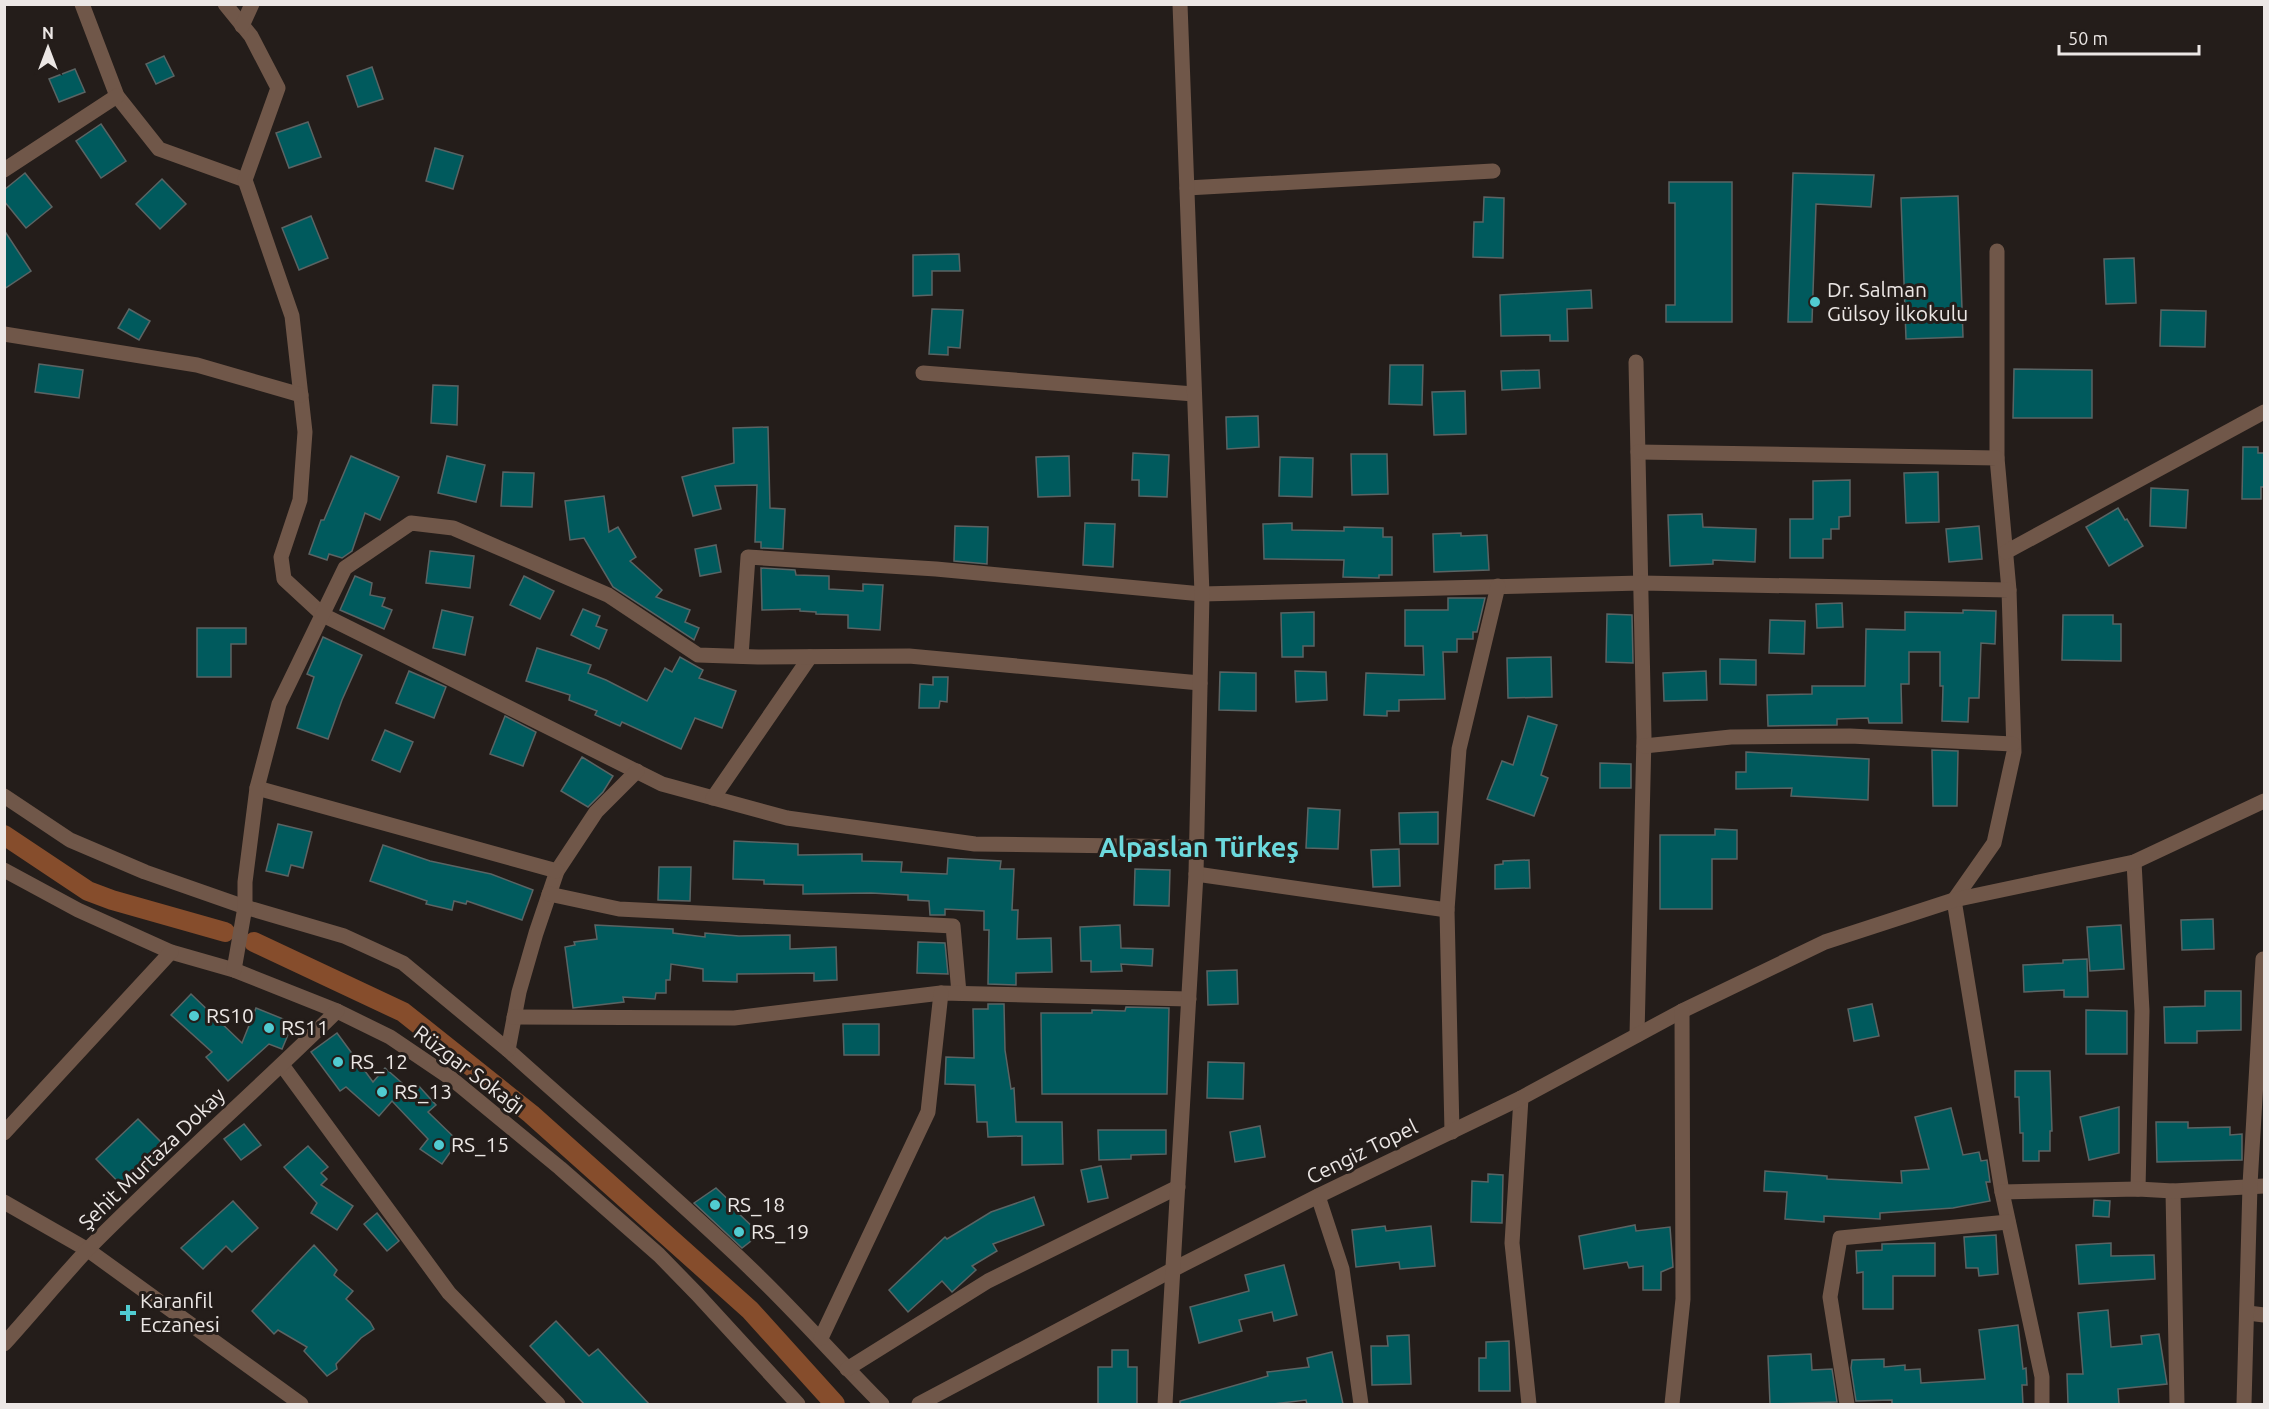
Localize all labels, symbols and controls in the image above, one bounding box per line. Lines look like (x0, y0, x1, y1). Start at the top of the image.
north arrow (18, 18, 78, 78)
scale bar (2059, 18, 2198, 56)
text: N (42, 24, 54, 42)
text: 50 m (2068, 28, 2108, 48)
place label: Dr. Salman Gülsoy İlkokulu (1827, 277, 1968, 325)
marker: Dr. Salman Gülsoy İlkokulu (1808, 295, 1822, 309)
district label: Alpaslan Türkeş (1099, 832, 1299, 863)
place label: RS10 (206, 1003, 254, 1027)
marker: RS10 (187, 1009, 201, 1023)
place label: RS11 (281, 1015, 329, 1039)
street label: Rüzgar Sokağı (410, 1020, 530, 1119)
marker: RS11 (262, 1021, 276, 1035)
place label: RS_12 (350, 1049, 408, 1074)
marker: RS_12 (331, 1055, 345, 1069)
place label: RS_13 (394, 1079, 452, 1104)
street label: Şehit Murtaza Dokay (73, 1082, 229, 1234)
marker: RS_13 (375, 1085, 389, 1099)
street label: Cengiz Topel (1302, 1114, 1421, 1188)
place label: RS_15 (451, 1132, 509, 1157)
marker: RS_15 (432, 1138, 446, 1152)
place label: RS_18 (727, 1192, 785, 1217)
marker: RS_18 (708, 1198, 722, 1212)
place label: RS_19 (751, 1219, 809, 1244)
marker: RS_19 (732, 1225, 746, 1239)
place label: Karanfil Eczanesi (140, 1288, 220, 1336)
marker: Karanfil Eczanesi (121, 1306, 135, 1320)

